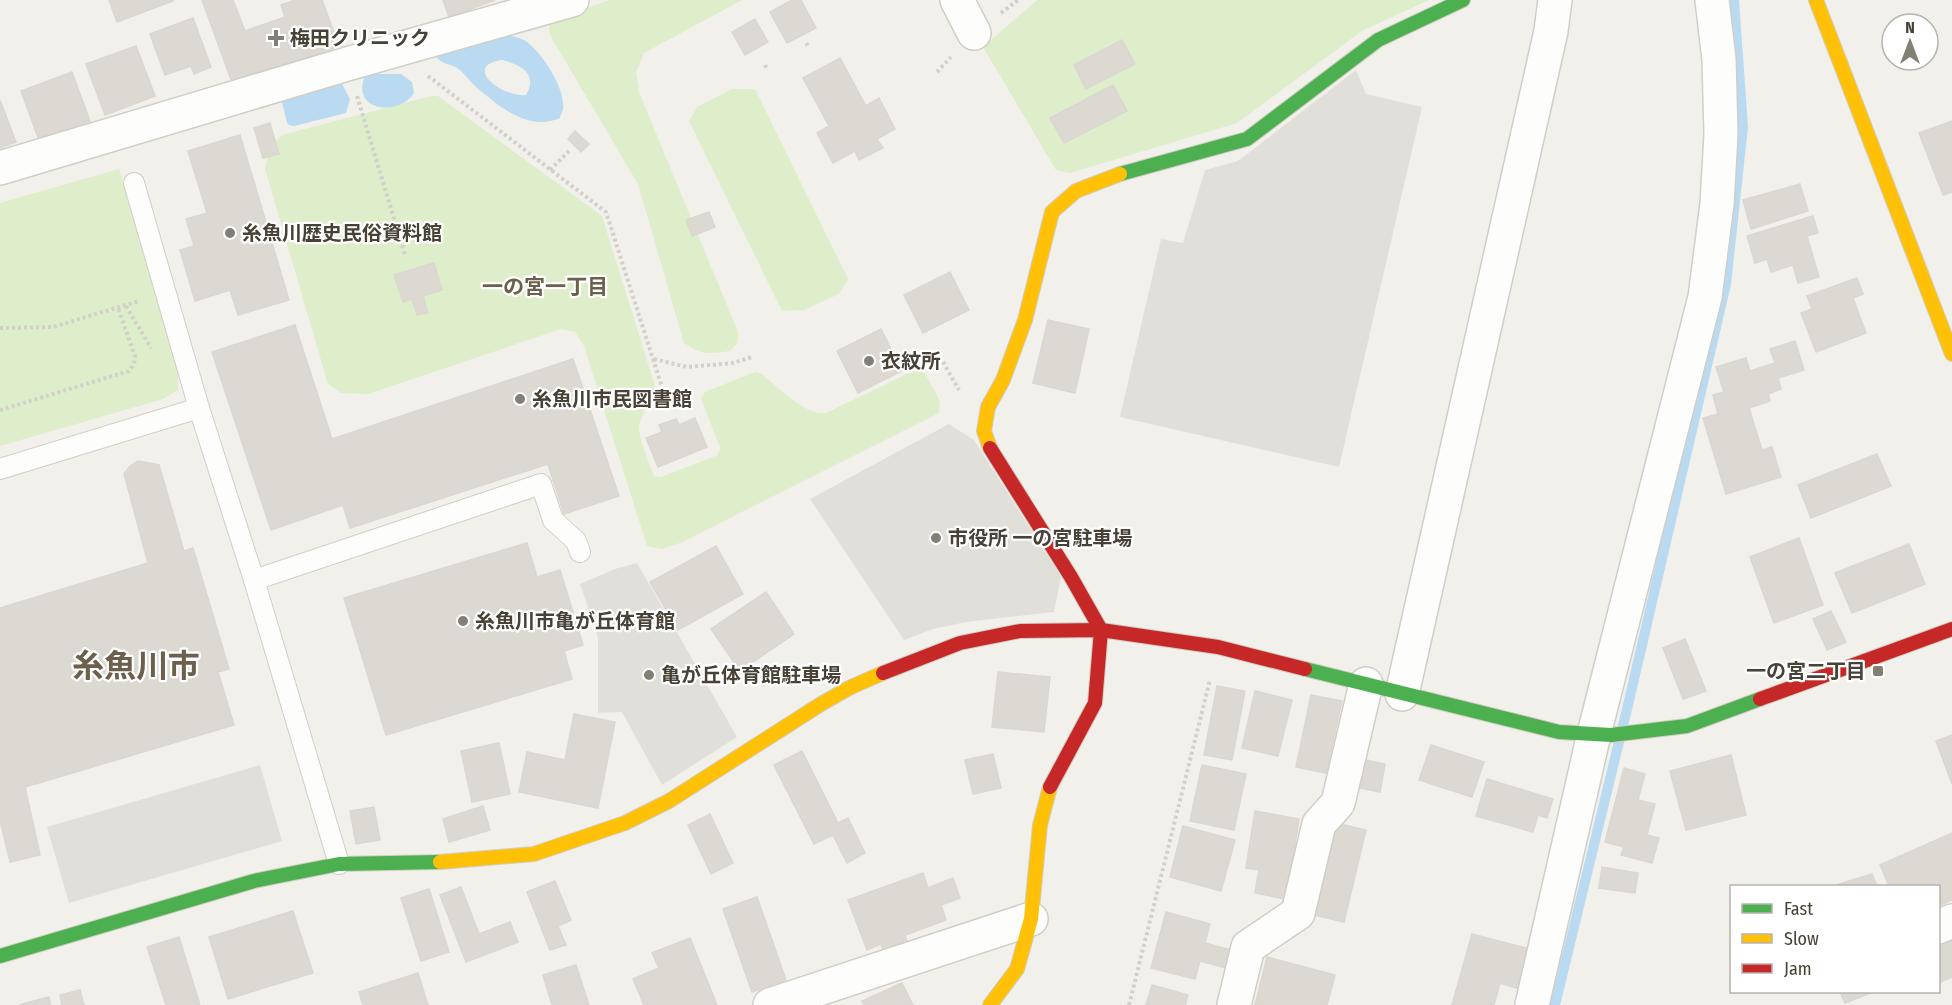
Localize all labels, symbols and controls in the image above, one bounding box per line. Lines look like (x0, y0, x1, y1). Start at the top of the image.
north arrow (1880, 12, 1940, 72)
text: N (1905, 18, 1915, 37)
place label: 梅田クリニック (290, 26, 430, 50)
marker: 梅田クリニック (267, 29, 285, 47)
place label: 糸魚川歴史民俗資料館 (242, 221, 442, 245)
marker: 糸魚川歴史民俗資料館 (223, 226, 237, 240)
district label: 一の宮一丁目 (482, 274, 608, 300)
place label: 衣紋所 (881, 349, 941, 373)
marker: 衣紋所 (862, 354, 876, 368)
place label: 糸魚川市民図書館 (532, 387, 692, 411)
marker: 糸魚川市民図書館 (513, 392, 527, 406)
place label: 市役所 一の宮駐車場 (948, 526, 1132, 550)
marker: 市役所 一の宮駐車場 (929, 531, 943, 545)
place label: 糸魚川市亀が丘体育館 (475, 609, 675, 633)
marker: 糸魚川市亀が丘体育館 (456, 614, 470, 628)
district label: 糸魚川市 (72, 647, 200, 685)
place label: 一の宮二丁目 (1746, 659, 1866, 683)
place label: 亀が丘体育館駐車場 (661, 663, 841, 687)
marker: 一の宮二丁目 (1871, 664, 1885, 678)
marker: 亀が丘体育館駐車場 (642, 668, 656, 682)
legend (1730, 885, 1940, 993)
text: Fast (1784, 898, 1813, 920)
text: Slow (1784, 928, 1819, 950)
text: Jam (1784, 958, 1812, 980)

